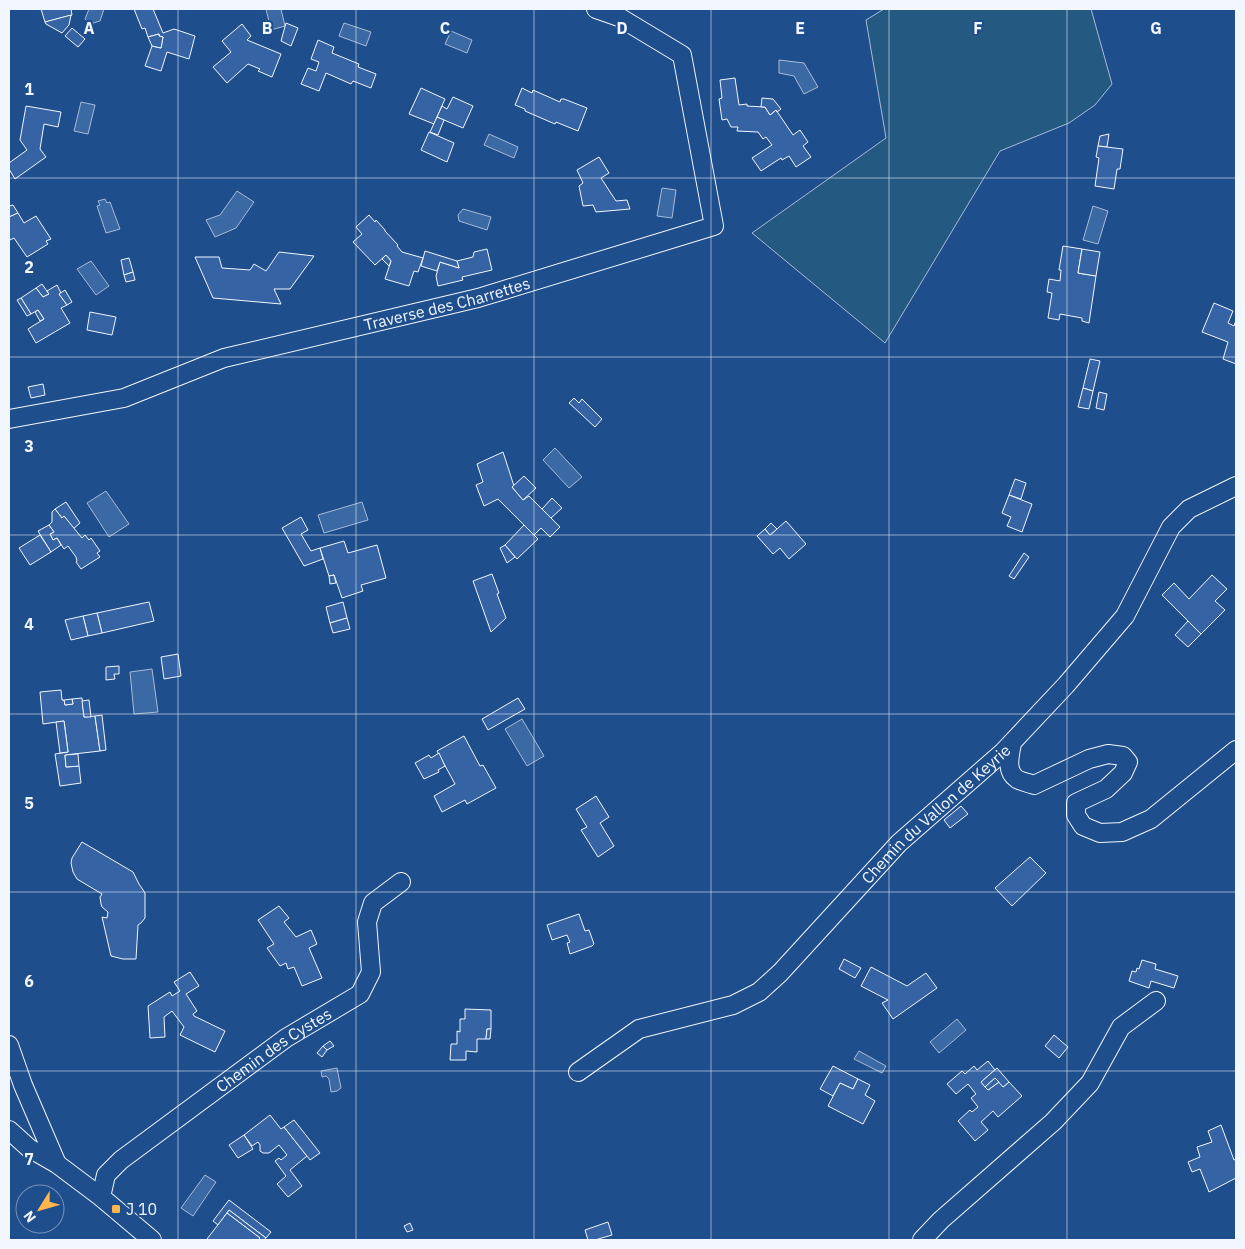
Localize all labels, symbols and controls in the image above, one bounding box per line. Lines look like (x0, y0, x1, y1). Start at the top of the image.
text: A (84, 18, 95, 38)
text: B (262, 18, 273, 38)
text: C (440, 18, 450, 38)
text: D (616, 18, 628, 38)
text: E (795, 18, 805, 38)
text: F (973, 18, 983, 38)
text: G (1150, 18, 1162, 38)
text: 1 (24, 79, 34, 99)
text: 2 (24, 257, 34, 277)
street label: Traverse des Charrettes (362, 273, 532, 335)
text: 3 (24, 436, 34, 456)
text: 4 (24, 614, 34, 634)
street label: Chemin du Vallon de Keyrie (857, 740, 1015, 888)
text: 5 (24, 793, 34, 813)
text: 6 (24, 971, 34, 991)
street label: Chemin des Cystes (212, 1003, 335, 1097)
text: 7 (24, 1149, 34, 1169)
north arrow (15, 1184, 65, 1234)
place label: J 10 (126, 1199, 157, 1219)
marker: J 10 (110, 1203, 122, 1215)
text: N (19, 1207, 40, 1226)

